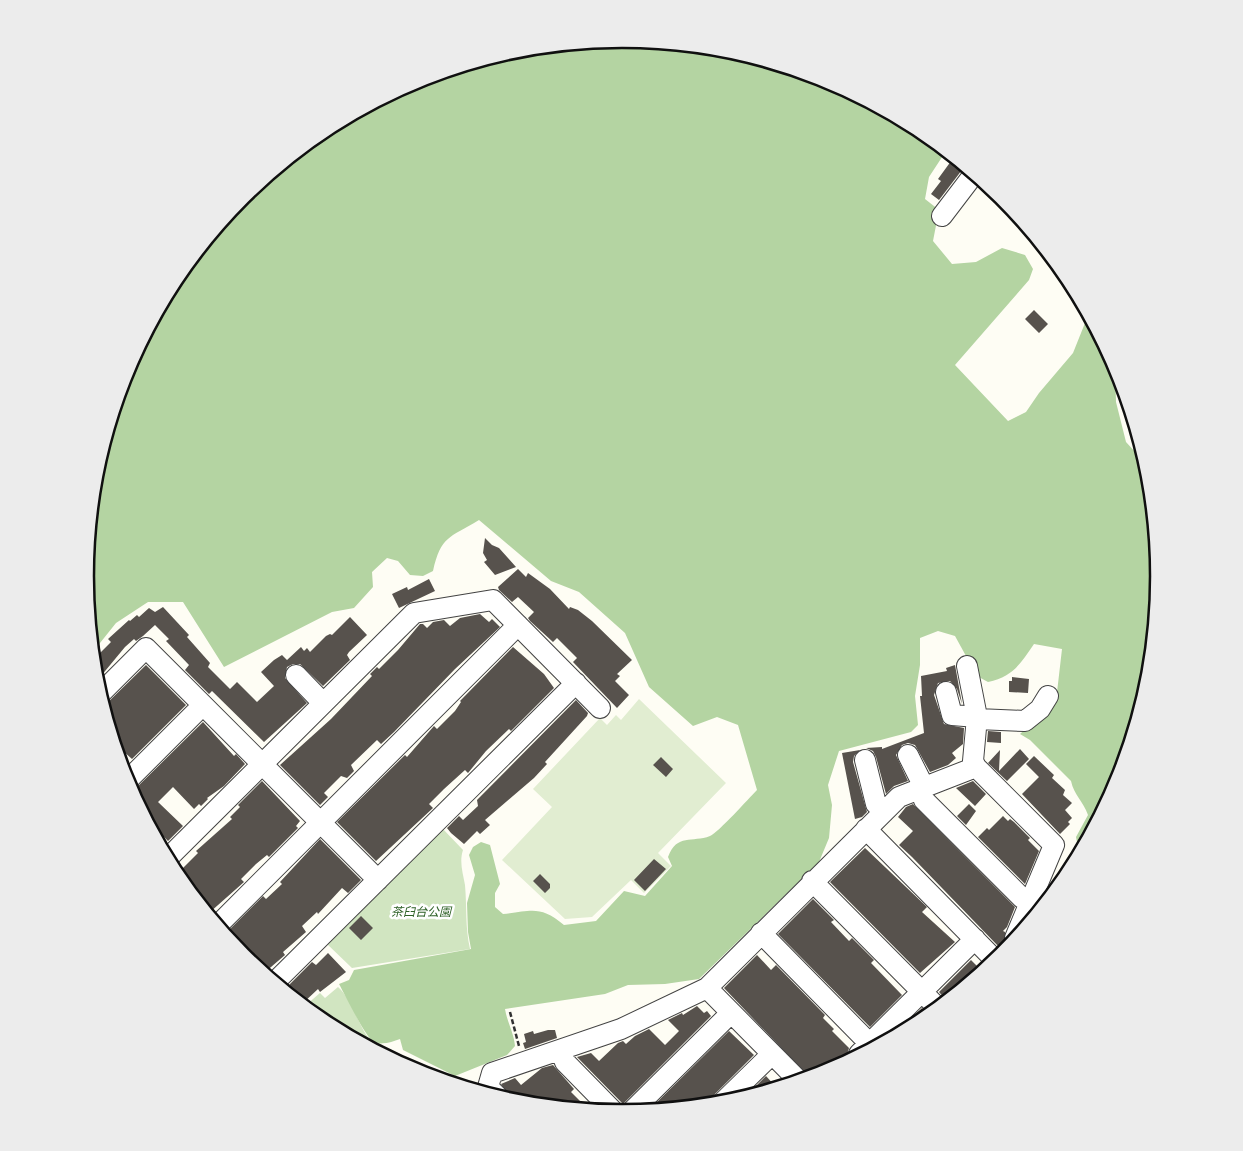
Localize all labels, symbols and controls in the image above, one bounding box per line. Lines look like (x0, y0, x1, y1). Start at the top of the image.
park label: 茶臼台公園 (391, 905, 453, 919)

